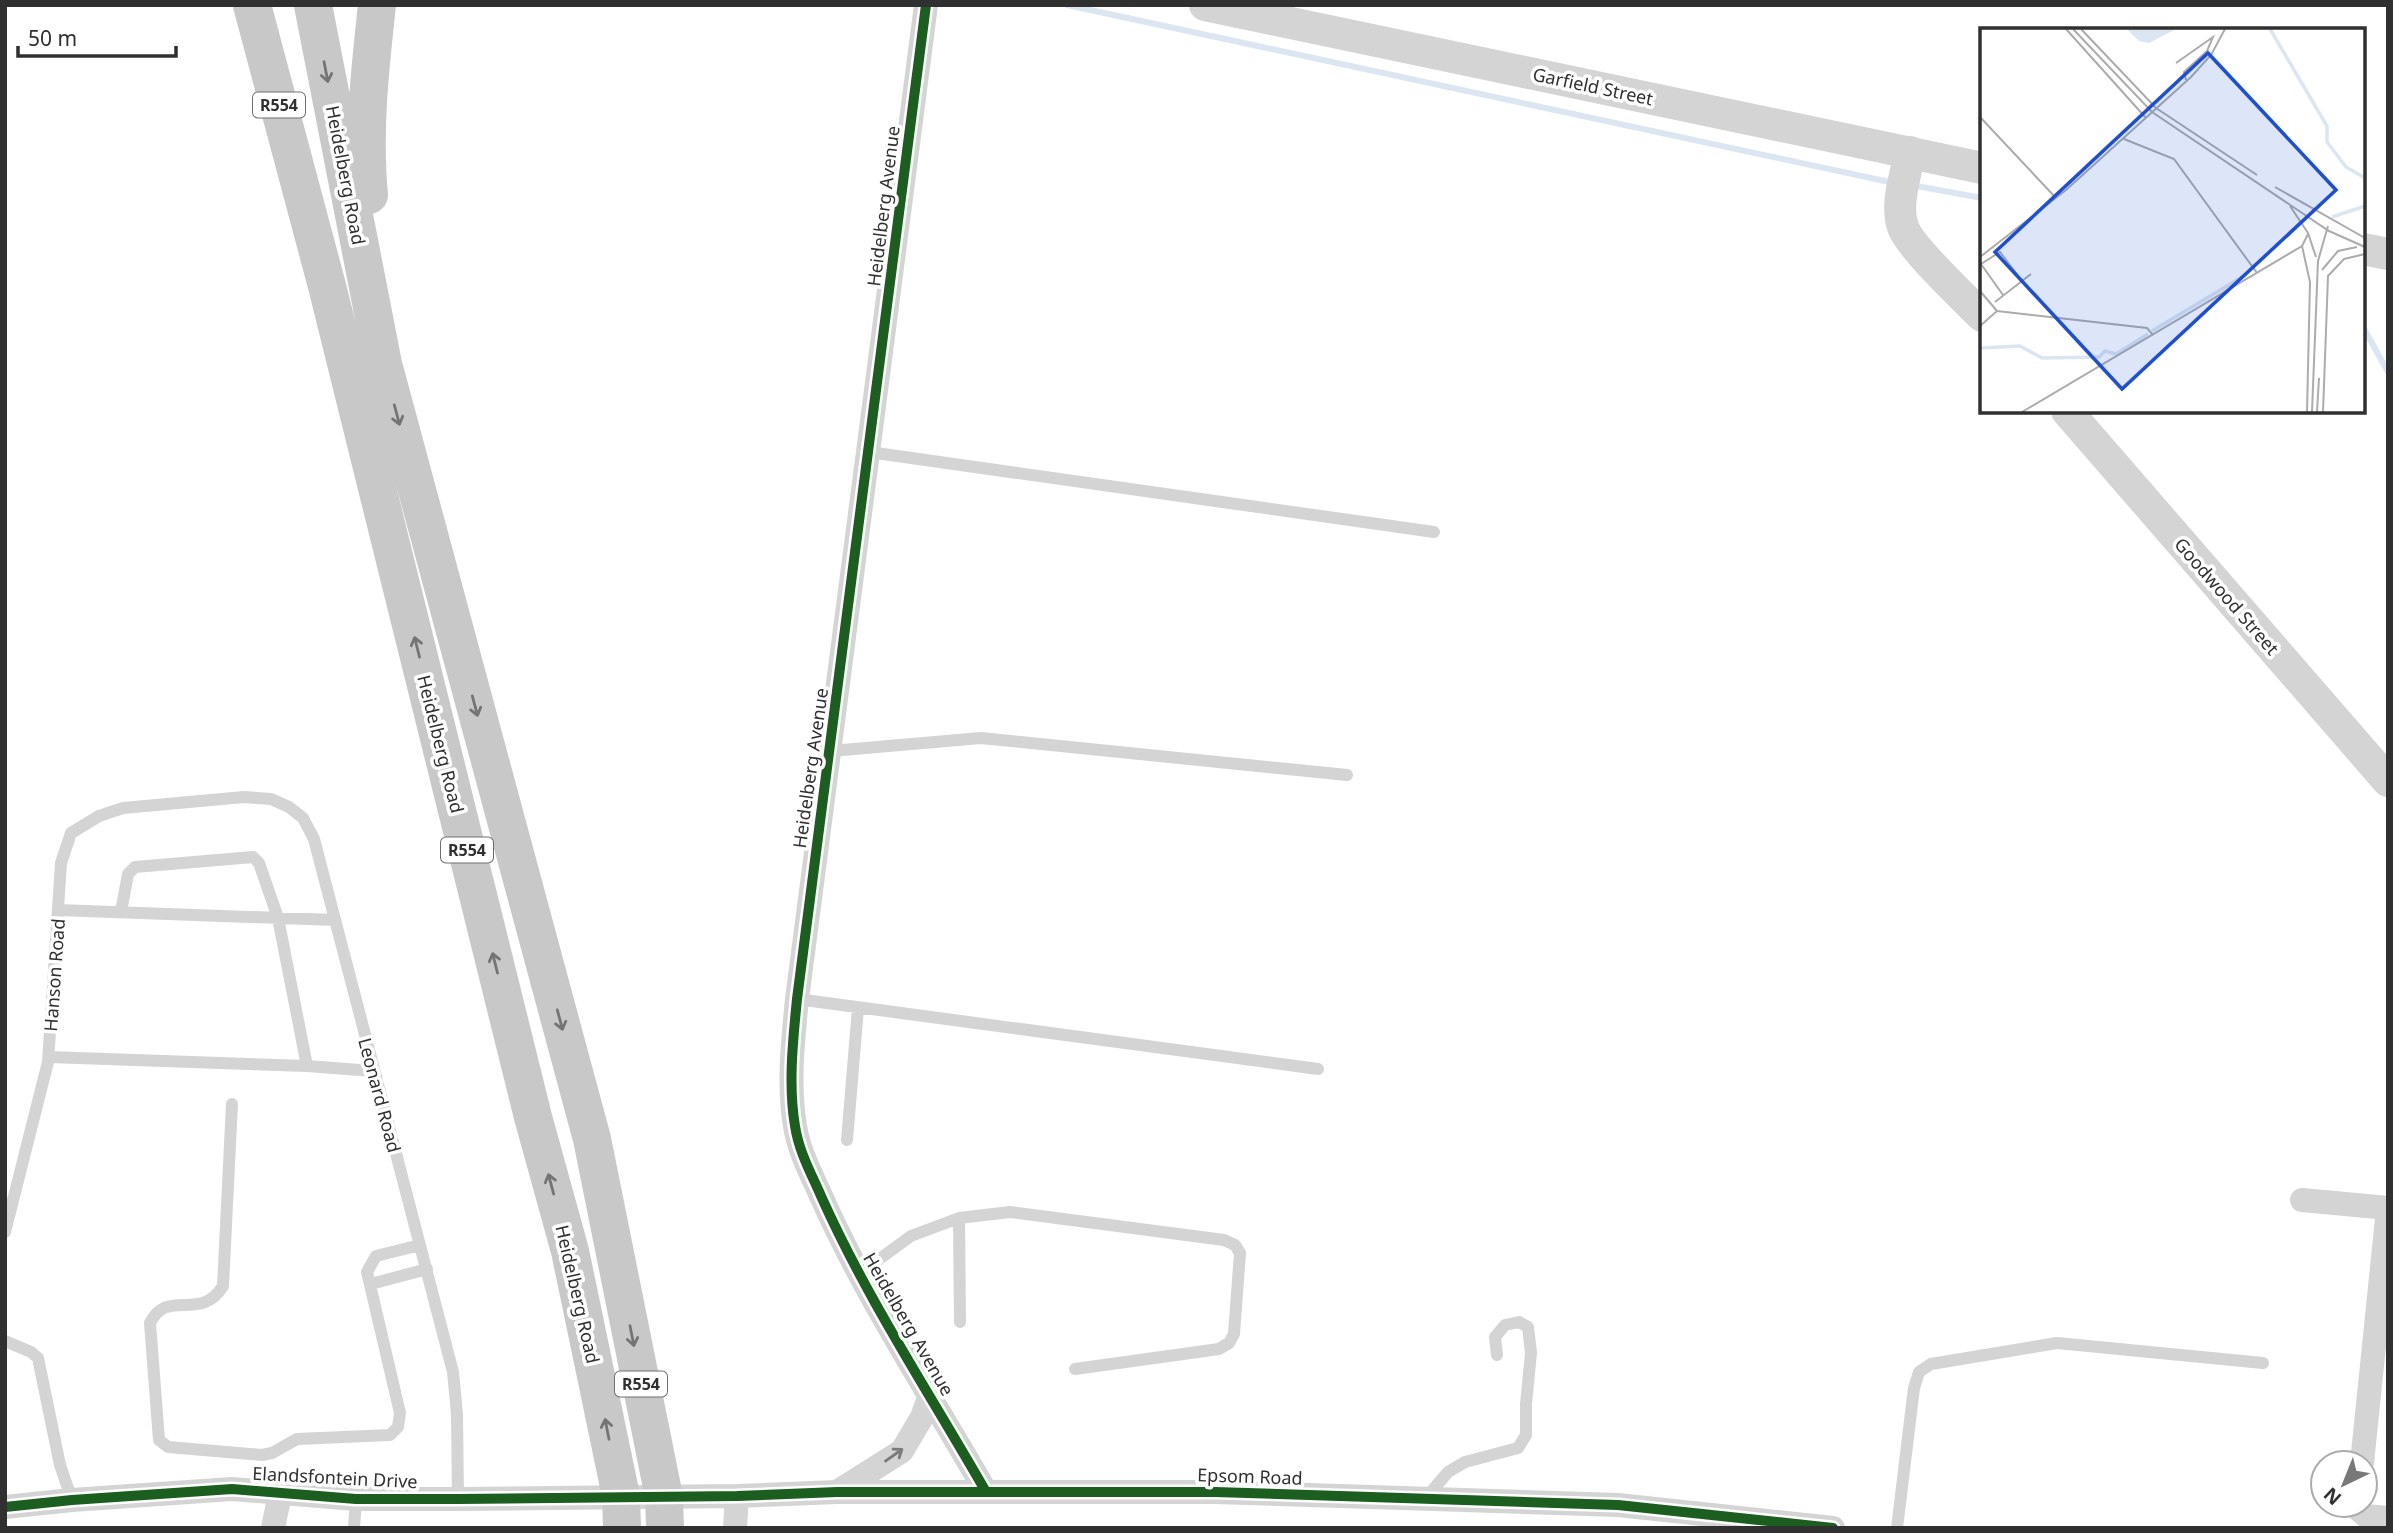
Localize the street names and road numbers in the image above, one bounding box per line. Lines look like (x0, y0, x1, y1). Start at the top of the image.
street label: Garfield Street (1531, 62, 1656, 111)
road number: R554 (253, 92, 305, 118)
street label: Heidelberg Road (321, 103, 371, 247)
street label: Heidelberg Avenue (861, 124, 905, 288)
street label: Goodwood Street (2169, 532, 2285, 660)
street label: Heidelberg Road (412, 672, 470, 816)
street label: Heidelberg Avenue (787, 686, 833, 850)
road number: R554 (441, 838, 493, 862)
street label: Hanson Road (38, 918, 70, 1032)
street label: Leonard Road (353, 1035, 407, 1155)
street label: Heidelberg Road (550, 1222, 606, 1366)
street label: Heidelberg Avenue (858, 1248, 960, 1400)
road number: R554 (615, 1372, 667, 1396)
street label: Elandsfontein Drive (252, 1461, 418, 1493)
street label: Epsom Road (1197, 1462, 1303, 1490)

